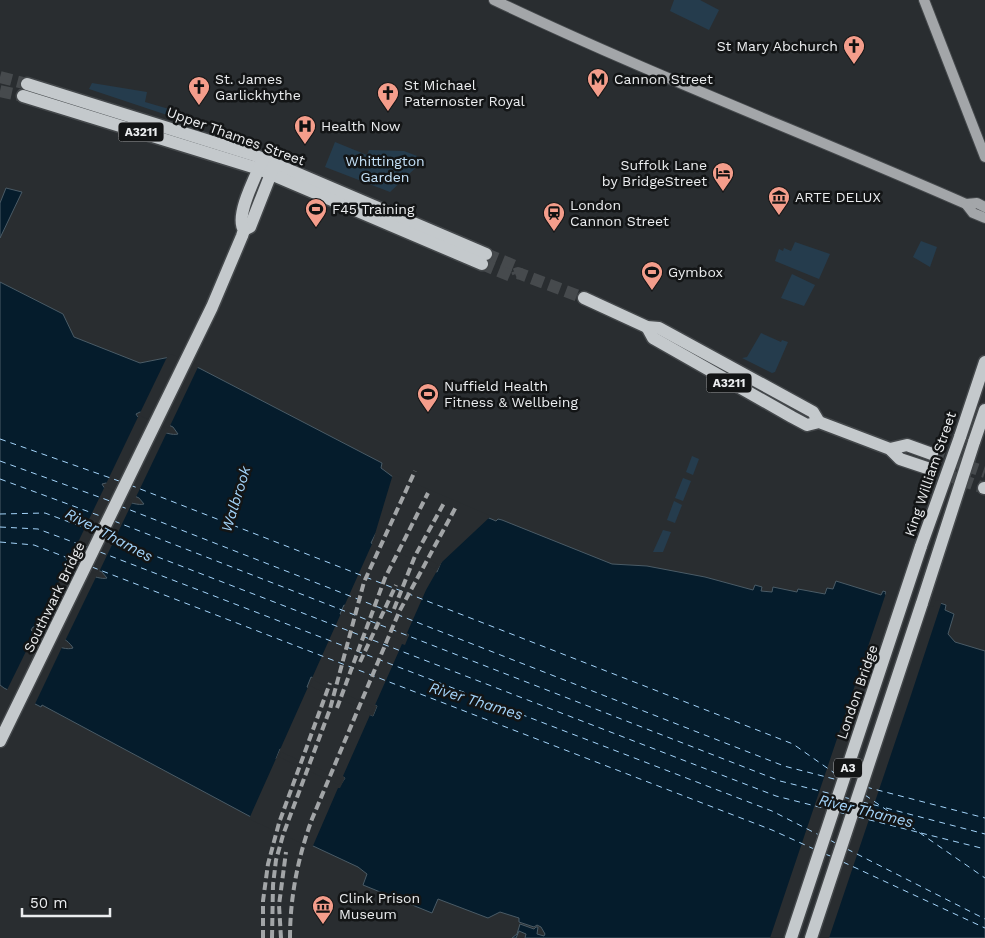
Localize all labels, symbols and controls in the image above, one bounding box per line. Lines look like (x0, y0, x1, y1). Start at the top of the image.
church icon: St Mary Abchurch (842, 34, 866, 65)
place label: St Mary Abchurch (717, 38, 838, 54)
metro station icon: Cannon Street (586, 67, 610, 98)
place label: St. James Garlickhythe (215, 71, 301, 103)
place label: Cannon Street (614, 71, 713, 87)
church icon: St. James Garlickhythe (187, 75, 211, 106)
place label: St Michael Paternoster Royal (404, 77, 526, 109)
church icon: St Michael Paternoster Royal (376, 81, 400, 112)
street label: Upper Thames Street (165, 104, 307, 168)
hospital icon: Health Now (293, 114, 317, 145)
place label: Health Now (321, 118, 401, 134)
road number: A3211 (118, 122, 164, 142)
park label: Whittington Garden (345, 153, 425, 185)
place label: Suffolk Lane by BridgeStreet (602, 157, 707, 189)
hotel icon: Suffolk Lane by BridgeStreet (711, 161, 735, 192)
museum icon: ARTE DELUX (767, 185, 791, 216)
place label: ARTE DELUX (795, 189, 881, 205)
sports icon: F45 Training (304, 197, 328, 228)
place label: London Cannon Street (570, 197, 669, 229)
place label: F45 Training (332, 201, 415, 217)
station icon: London Cannon Street (542, 201, 566, 232)
sports icon: Gymbox (640, 260, 664, 291)
place label: Gymbox (668, 264, 723, 280)
road number: A3211 (706, 373, 752, 392)
place label: Nuffield Health Fitness & Wellbeing (444, 378, 578, 410)
sports icon: Nuffield Health Fitness & Wellbeing (416, 382, 440, 413)
street label: King William Street (901, 409, 959, 539)
water label: Walbrook (217, 463, 255, 534)
water label: River Thames (62, 504, 156, 566)
street label: Southwark Bridge (20, 539, 88, 655)
street label: London Bridge (833, 643, 881, 741)
water label: River Thames (427, 678, 525, 724)
road number: A3 (834, 758, 862, 778)
water label: River Thames (817, 791, 915, 832)
scale bar (22, 886, 110, 918)
place label: Clink Prison Museum (339, 890, 420, 922)
text: 50 m (30, 894, 67, 912)
museum icon: Clink Prison Museum (311, 894, 335, 925)

